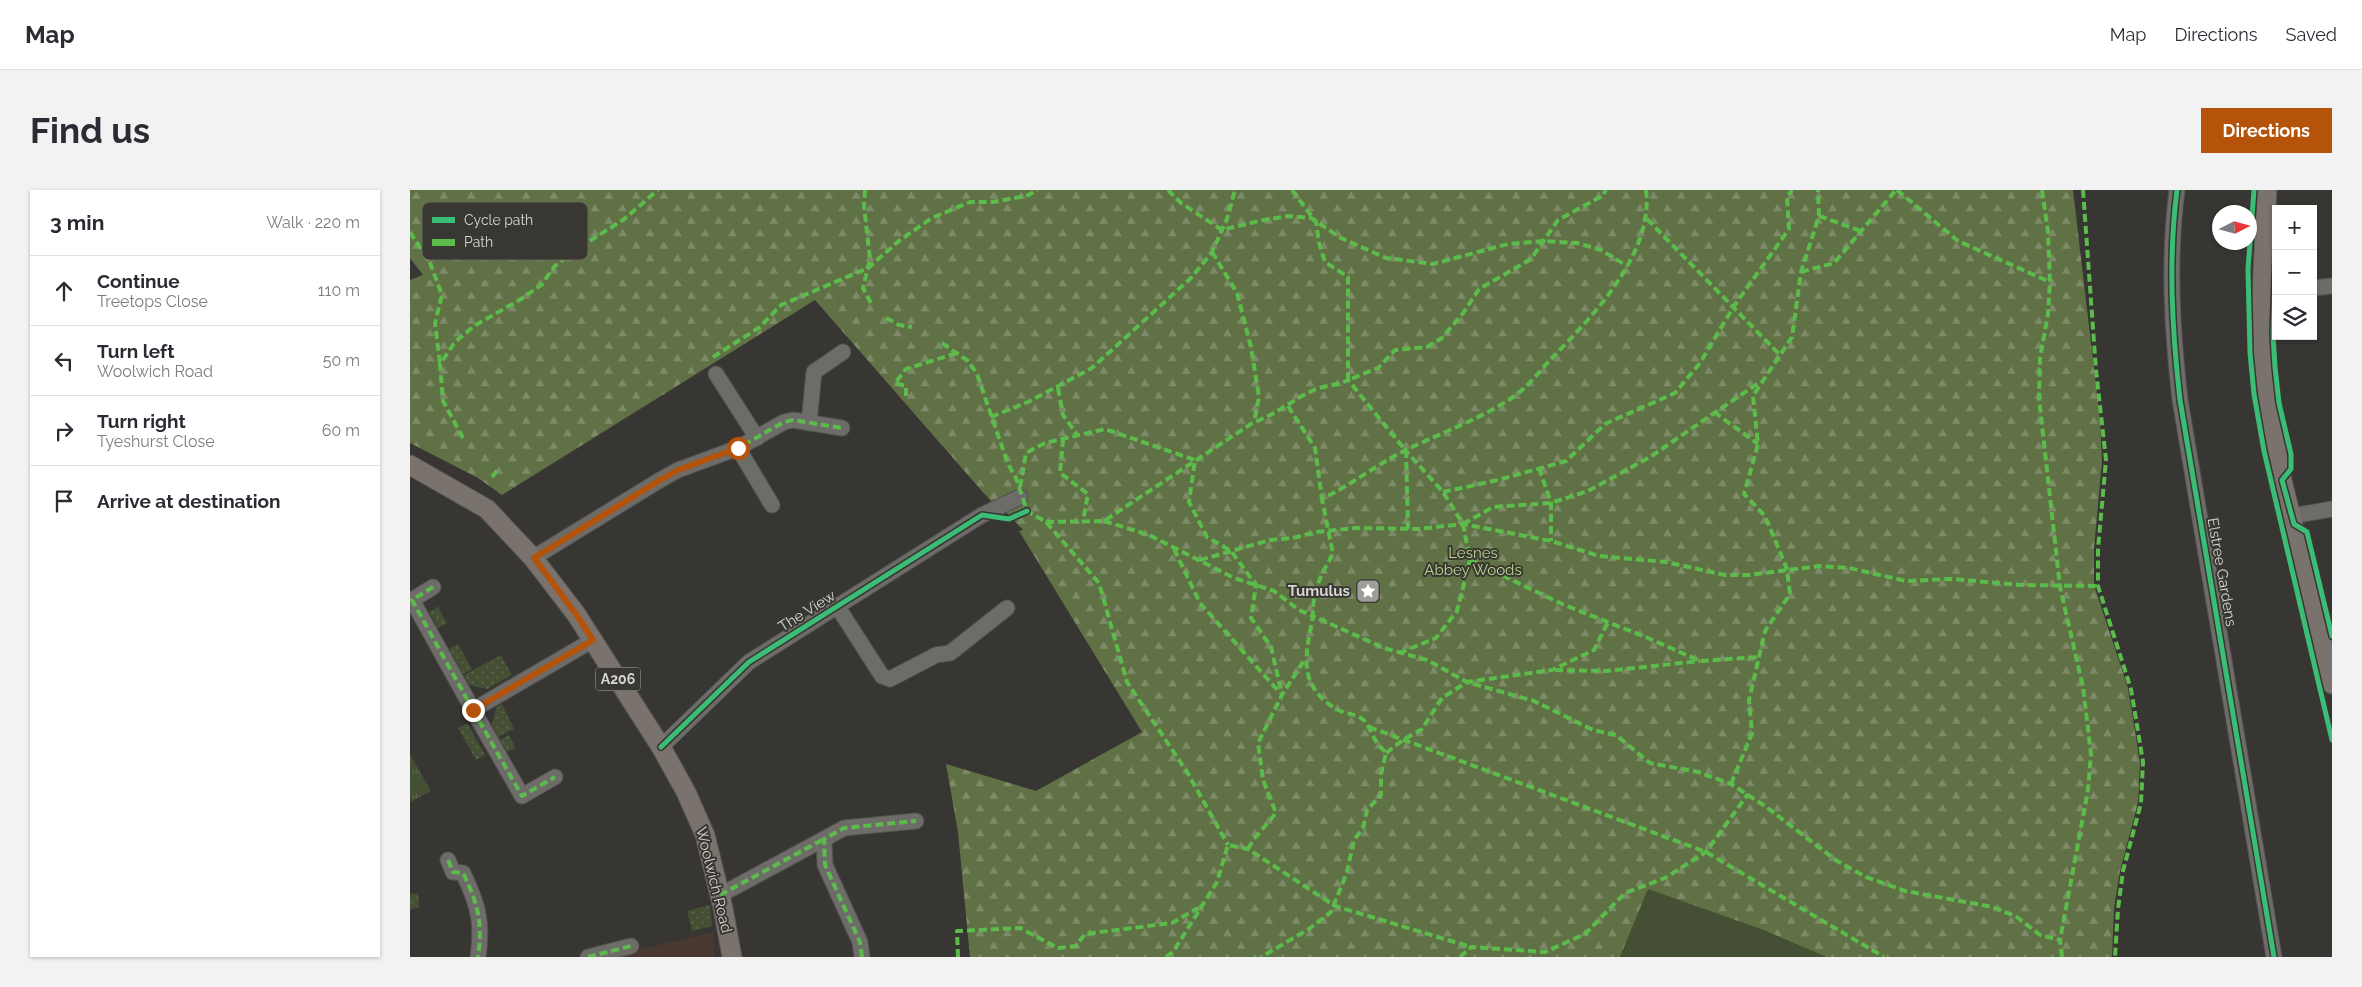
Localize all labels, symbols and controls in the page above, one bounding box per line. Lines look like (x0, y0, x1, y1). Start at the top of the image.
text: Map (25, 20, 75, 49)
text: Map (2110, 24, 2146, 45)
text: Directions (2174, 24, 2258, 45)
text: Saved (2286, 24, 2337, 45)
button: Directions (2201, 108, 2332, 153)
text: Find us (30, 110, 150, 151)
legend (422, 202, 588, 260)
north arrow (2212, 205, 2257, 250)
map controls (2272, 205, 2317, 340)
button: + (2272, 205, 2317, 250)
text: 3 min (50, 210, 104, 235)
text: Cycle path (464, 212, 533, 228)
text: Walk · 220 m (266, 213, 360, 232)
text: Path (464, 234, 493, 250)
button: − (2272, 250, 2317, 295)
text: Continue (97, 270, 180, 292)
icon: ahead (50, 277, 78, 305)
text: 110 m (318, 281, 360, 300)
text: Treetops Close (97, 292, 208, 311)
button: layers (2272, 295, 2317, 340)
text: Turn left (97, 340, 174, 362)
icon: left (50, 347, 78, 375)
text: 50 m (323, 351, 360, 370)
text: Woolwich Road (97, 362, 213, 381)
text: Turn right (97, 410, 186, 432)
icon: right (50, 417, 78, 445)
text: 60 m (322, 421, 360, 440)
text: Tyeshurst Close (97, 432, 215, 451)
route start (727, 437, 750, 460)
icon: arrive (50, 487, 78, 515)
text: Arrive at destination (97, 490, 281, 512)
street label: Elstree Gardens (2204, 516, 2240, 628)
park label: Lesnes Abbey Woods (1424, 544, 1522, 579)
place icon: Tumulus (1355, 578, 1381, 604)
place label: Tumulus (1288, 582, 1350, 600)
street label: The View (775, 586, 839, 636)
road number: A206 (596, 668, 640, 690)
route end (462, 699, 485, 722)
street label: Woolwich Road (692, 825, 736, 935)

